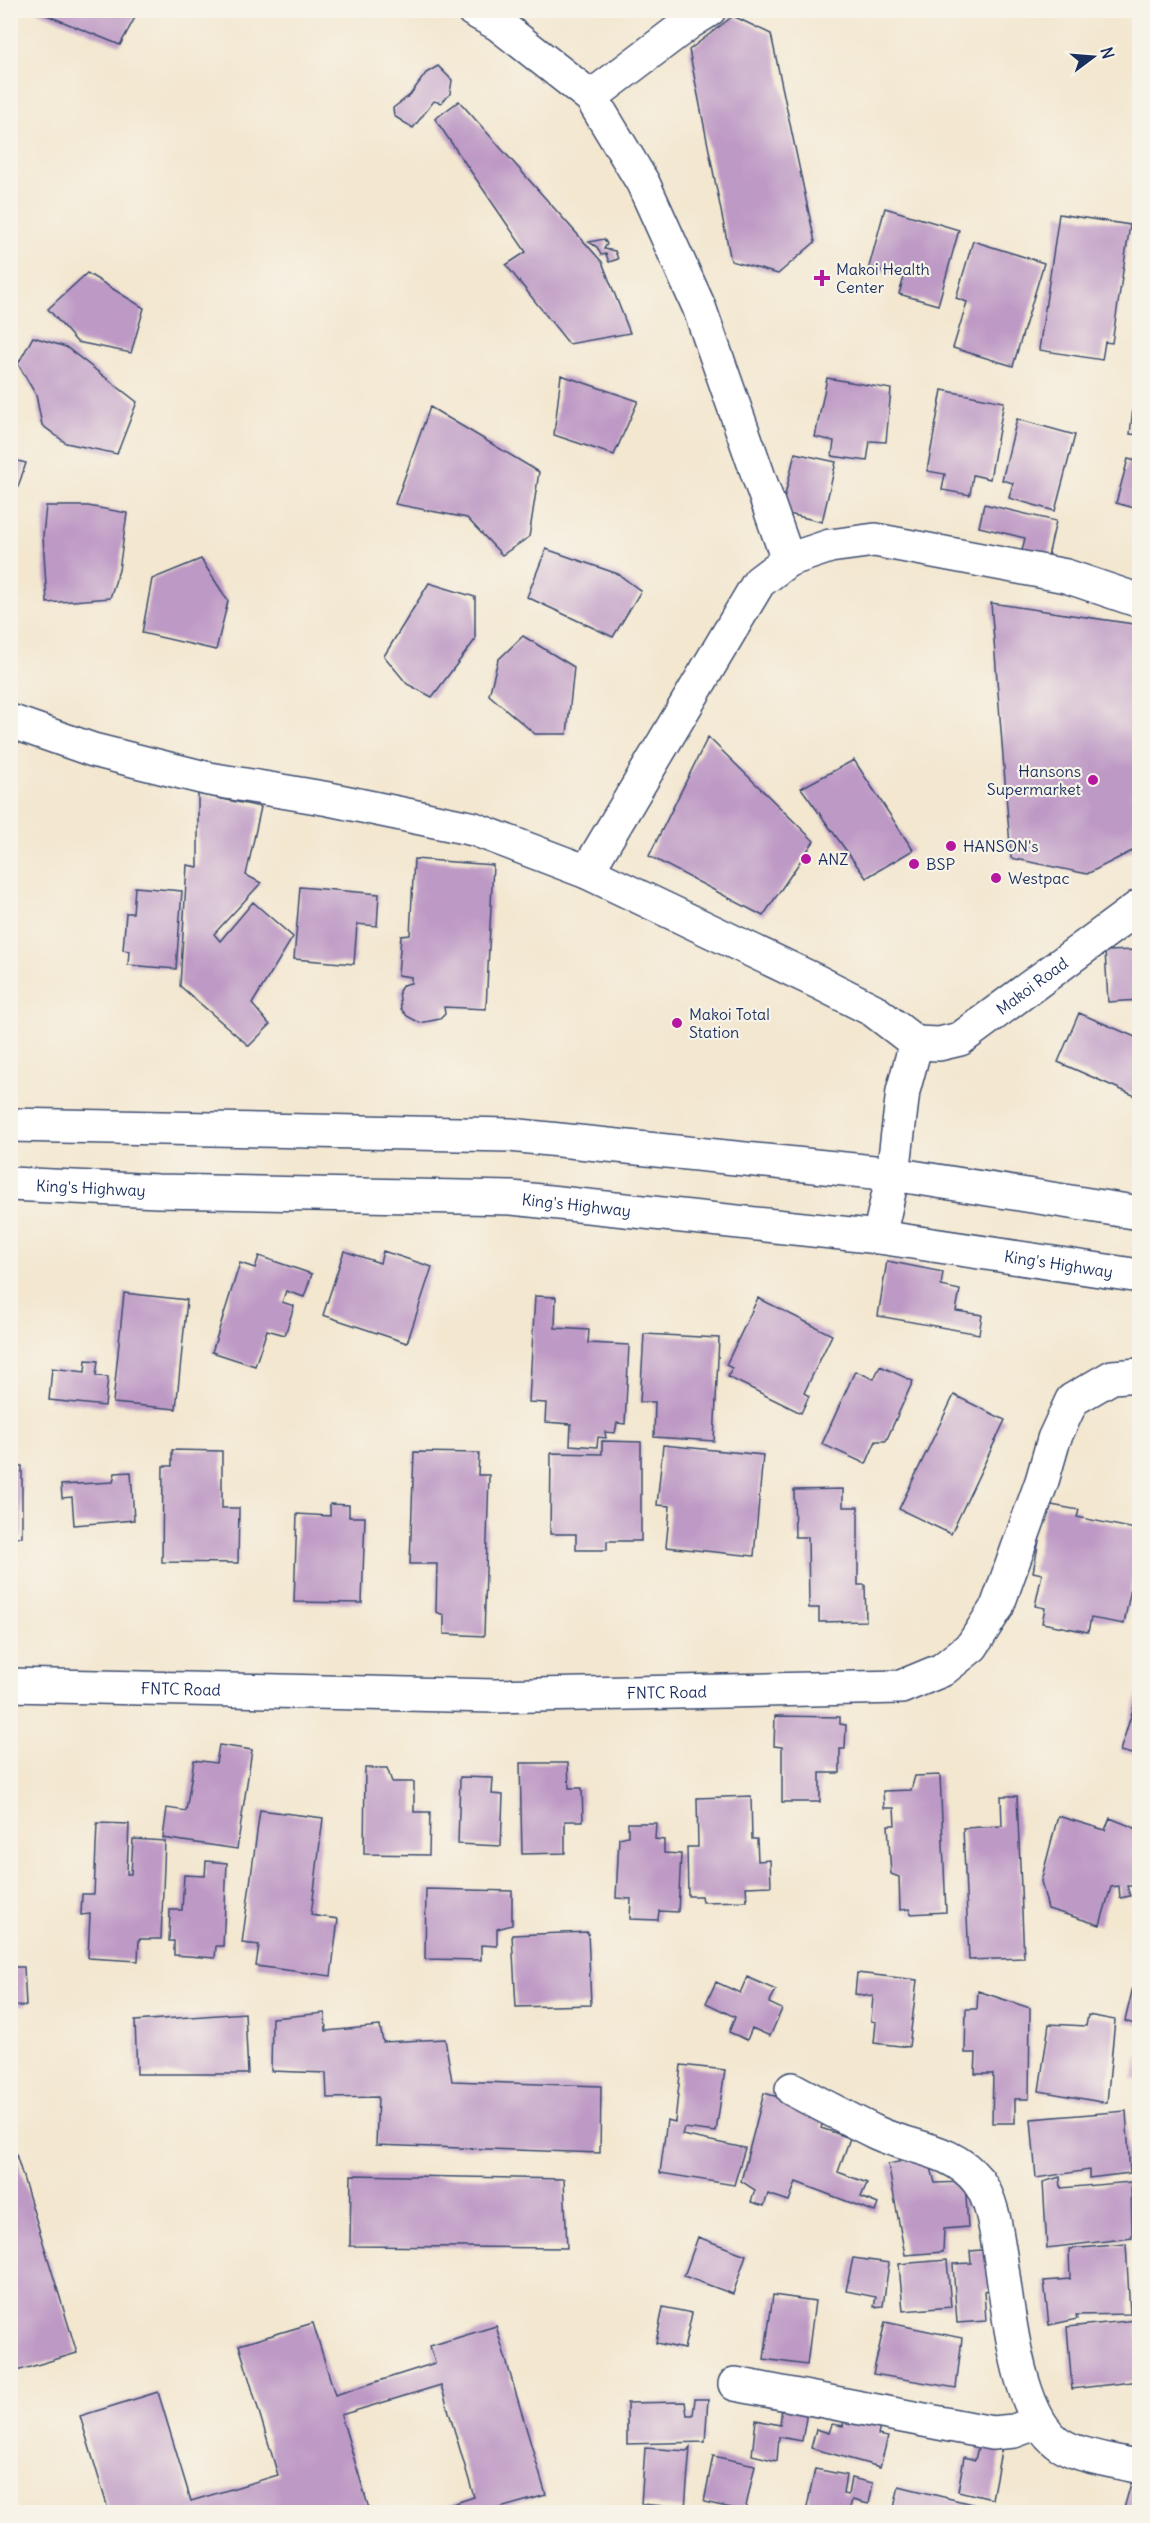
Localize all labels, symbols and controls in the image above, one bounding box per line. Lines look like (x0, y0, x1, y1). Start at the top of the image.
north arrow (1063, 27, 1123, 87)
text: N (1096, 45, 1119, 61)
place label: Makoi Health Center (836, 259, 930, 297)
marker: Makoi Health Center (813, 269, 831, 287)
place label: Hansons Supermarket (987, 761, 1082, 799)
marker: Hansons Supermarket (1086, 773, 1100, 787)
place label: HANSON's (963, 836, 1038, 856)
marker: HANSON's (944, 839, 958, 853)
place label: ANZ (818, 849, 848, 869)
marker: ANZ (799, 852, 813, 866)
place label: BSP (926, 854, 955, 874)
marker: BSP (907, 857, 921, 871)
place label: Westpac (1008, 868, 1070, 888)
marker: Westpac (989, 871, 1003, 885)
street label: Makoi Road (992, 953, 1072, 1019)
place label: Makoi Total Station (689, 1004, 770, 1042)
marker: Makoi Total Station (670, 1016, 684, 1030)
street label: King's Highway (36, 1175, 146, 1200)
street label: King's Highway (521, 1189, 632, 1221)
street label: King's Highway (1003, 1246, 1114, 1282)
street label: FNTC Road (141, 1678, 221, 1700)
street label: FNTC Road (627, 1681, 707, 1703)

